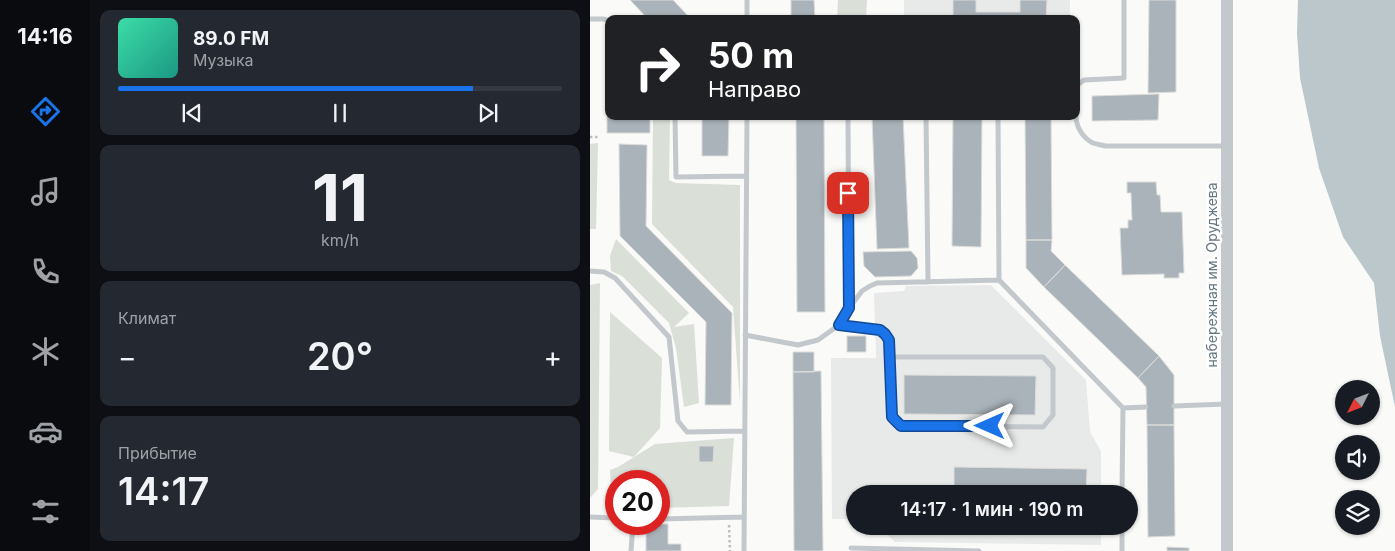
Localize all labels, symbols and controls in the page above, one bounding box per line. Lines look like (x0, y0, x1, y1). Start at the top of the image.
text: 14:16 (17, 23, 73, 49)
text: 89.0 FM (193, 27, 269, 50)
text: 50 m (708, 34, 794, 76)
icon: right (625, 35, 690, 100)
text: Музыка (193, 50, 254, 70)
text: Направо (708, 76, 801, 102)
icon: directions (28, 94, 63, 129)
icon: previous (178, 99, 206, 127)
icon: pause (326, 99, 354, 127)
icon: next (474, 99, 502, 127)
text: 11 (312, 158, 368, 237)
pin (827, 172, 869, 214)
icon: music (28, 174, 63, 209)
icon: arrive (834, 179, 862, 207)
street label: набережная им. Оруджева (1203, 182, 1220, 368)
text: km/h (321, 230, 359, 250)
icon: phone (28, 254, 63, 289)
text: Климат (118, 308, 176, 328)
text: 20° (307, 333, 373, 379)
icon: climate (28, 334, 63, 369)
text: − (118, 340, 137, 374)
text: + (543, 340, 562, 374)
north arrow (1335, 380, 1380, 425)
map controls (1335, 380, 1380, 535)
position arrow (963, 399, 1015, 451)
icon: car (28, 414, 63, 449)
button: sound (1335, 435, 1380, 480)
text: Прибытие (118, 443, 197, 463)
text: 14:17 (118, 468, 209, 514)
speed limit sign: 20 (605, 470, 670, 535)
button: layers (1335, 490, 1380, 535)
icon: filters (28, 494, 63, 529)
text: 14:17 · 1 мин · 190 m (901, 498, 1083, 521)

